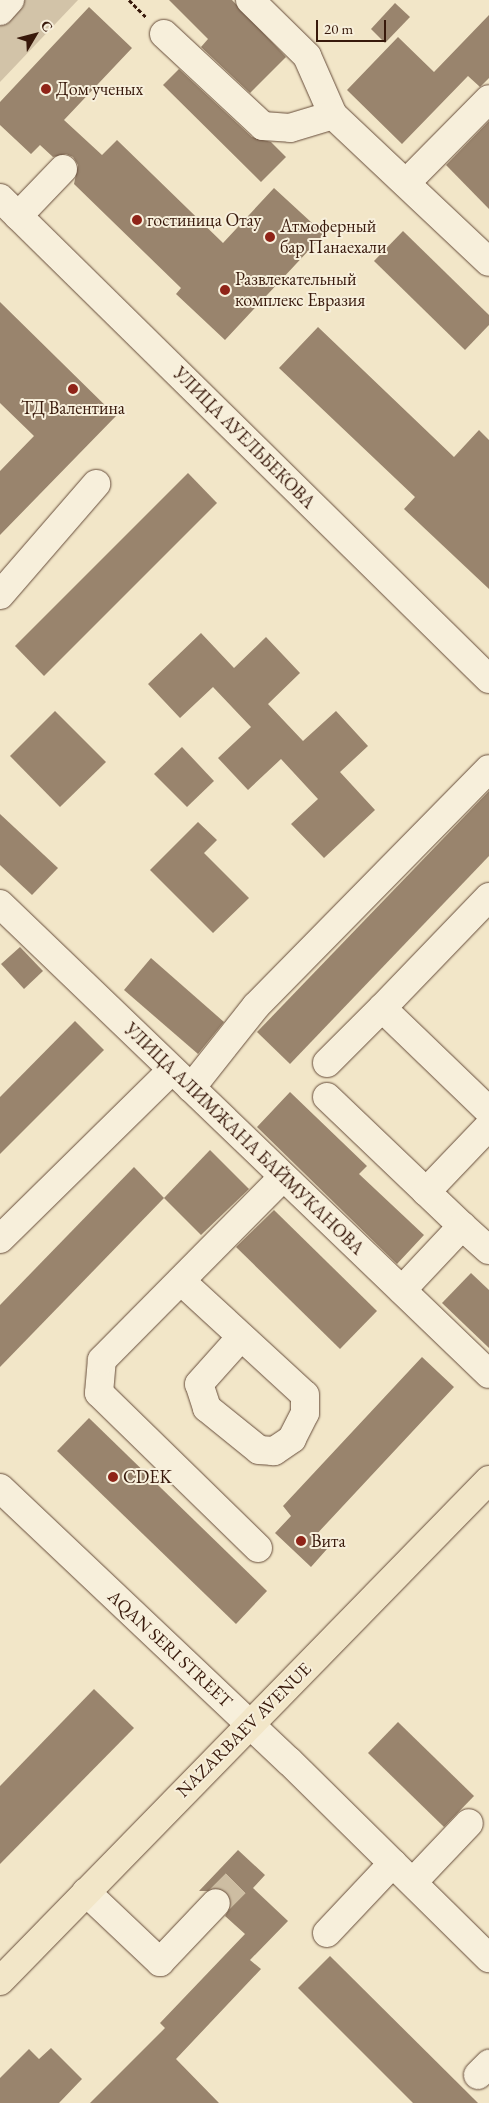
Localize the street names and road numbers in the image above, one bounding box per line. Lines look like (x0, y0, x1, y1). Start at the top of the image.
street label: УЛИЦА АУЕЛЬБЕКОВА (169, 363, 319, 513)
street label: УЛИЦА АЛИМЖАНА БАЙМУКАНОВА (120, 1019, 368, 1259)
street label: AQAN SERI STREET (103, 1586, 237, 1712)
street label: NAZARBAEV AVENUE (172, 1658, 316, 1802)

